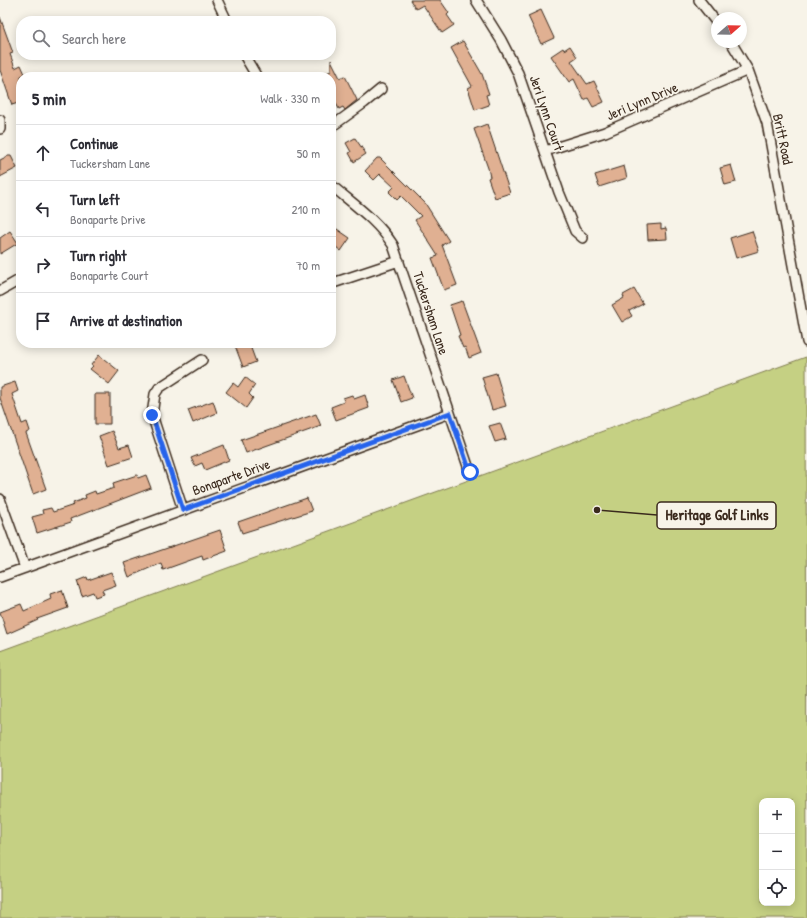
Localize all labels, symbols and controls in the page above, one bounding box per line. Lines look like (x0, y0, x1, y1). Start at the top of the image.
north arrow (711, 12, 747, 48)
search box (16, 16, 336, 60)
icon: search (30, 27, 52, 49)
text: Search here (62, 28, 126, 49)
street label: Jeri Lynn Court (525, 73, 569, 154)
street label: Jeri Lynn Drive (603, 77, 681, 125)
text: 5 min (32, 87, 66, 110)
text: Walk · 330 m (260, 89, 320, 107)
street label: Britt Road (769, 112, 798, 167)
text: Continue (70, 133, 118, 154)
icon: ahead (32, 142, 54, 164)
text: 50 m (297, 144, 320, 162)
text: Tuckersham Lane (70, 154, 150, 172)
text: Turn left (70, 189, 120, 210)
icon: left (32, 198, 54, 220)
text: 210 m (292, 200, 320, 218)
text: Bonaparte Drive (70, 210, 146, 228)
text: Turn right (70, 245, 126, 266)
icon: right (32, 254, 54, 276)
text: 70 m (296, 256, 320, 274)
text: Bonaparte Court (70, 266, 148, 284)
street label: Tuckersham Lane (409, 269, 454, 357)
icon: arrive (32, 310, 54, 332)
text: Arrive at destination (70, 310, 182, 331)
route end (143, 406, 161, 424)
street label: Bonaparte Drive (189, 454, 273, 500)
route start (461, 463, 479, 481)
callout: Heritage Golf Links (657, 502, 776, 529)
text: Heritage Golf Links (665, 504, 769, 526)
map controls (759, 798, 795, 906)
button: + (759, 798, 795, 834)
button: − (759, 834, 795, 870)
button: locate (759, 870, 795, 906)

